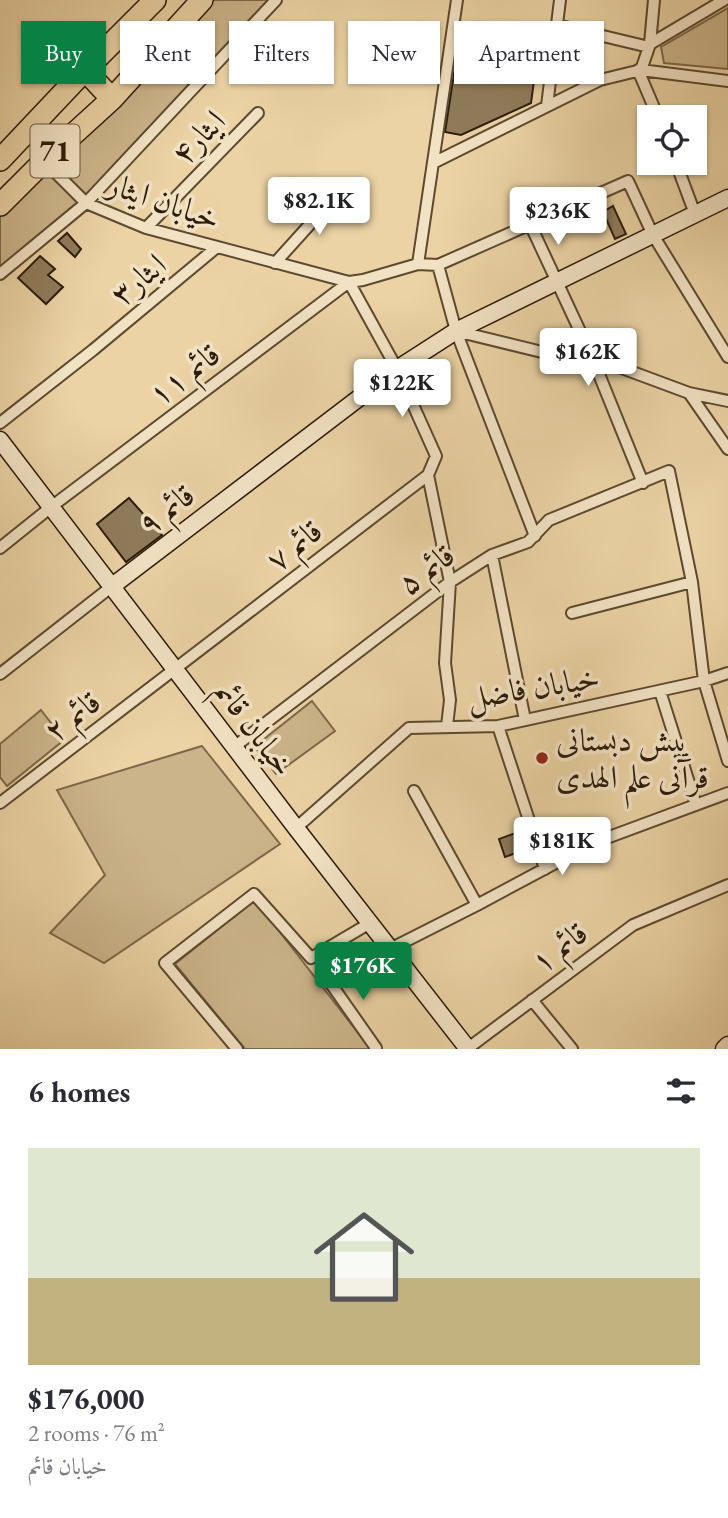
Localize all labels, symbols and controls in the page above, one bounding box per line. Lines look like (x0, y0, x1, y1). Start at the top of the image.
chip: Buy (21, 21, 106, 84)
chip: Rent (120, 21, 215, 84)
chip: Filters (229, 21, 334, 84)
chip: New (348, 21, 440, 84)
chip: Apartment (454, 21, 604, 84)
street label: ایثار۴ (162, 101, 234, 173)
map controls (637, 105, 707, 175)
button: locate (637, 105, 707, 175)
road number: 71 (30, 125, 80, 178)
street label: خیابان ایثار (99, 161, 226, 240)
pin: $82.1K (262, 177, 376, 237)
text: $82.1K (284, 185, 354, 215)
pin: $236K (509, 188, 607, 247)
text: $236K (526, 195, 590, 225)
street label: ایثار۳ (101, 243, 175, 315)
pin: $162K (539, 328, 637, 388)
street label: قائم ۱۱ (140, 333, 233, 420)
text: $162K (556, 336, 620, 366)
pin: $122K (353, 360, 451, 419)
text: $122K (370, 367, 434, 397)
street label: قائم ۹ (129, 474, 207, 550)
street label: قائم ۷ (257, 510, 335, 586)
street label: قائم ۵ (389, 534, 467, 610)
street label: خیابان فاضل (464, 656, 603, 720)
street label: خیابان قائم (200, 671, 305, 789)
street label: قائم ۲ (35, 681, 113, 757)
place label: پیش دبستانی قرآنی علم الهدی (556, 719, 709, 809)
marker: پیش دبستانی قرآنی علم الهدی (534, 750, 550, 766)
pin: $181K (513, 818, 611, 877)
text: $181K (530, 825, 594, 855)
street label: قائم ۱ (522, 912, 600, 988)
pin: $176K (314, 942, 412, 1002)
text: $176K (331, 950, 395, 980)
text: 6 homes (28, 1072, 130, 1111)
icon: filters (662, 1072, 700, 1110)
icon: home (301, 1194, 427, 1320)
text: $176,000 (28, 1379, 144, 1418)
text: 2 rooms · 76 m² (28, 1418, 165, 1448)
text: خیابان قائم (28, 1451, 107, 1481)

